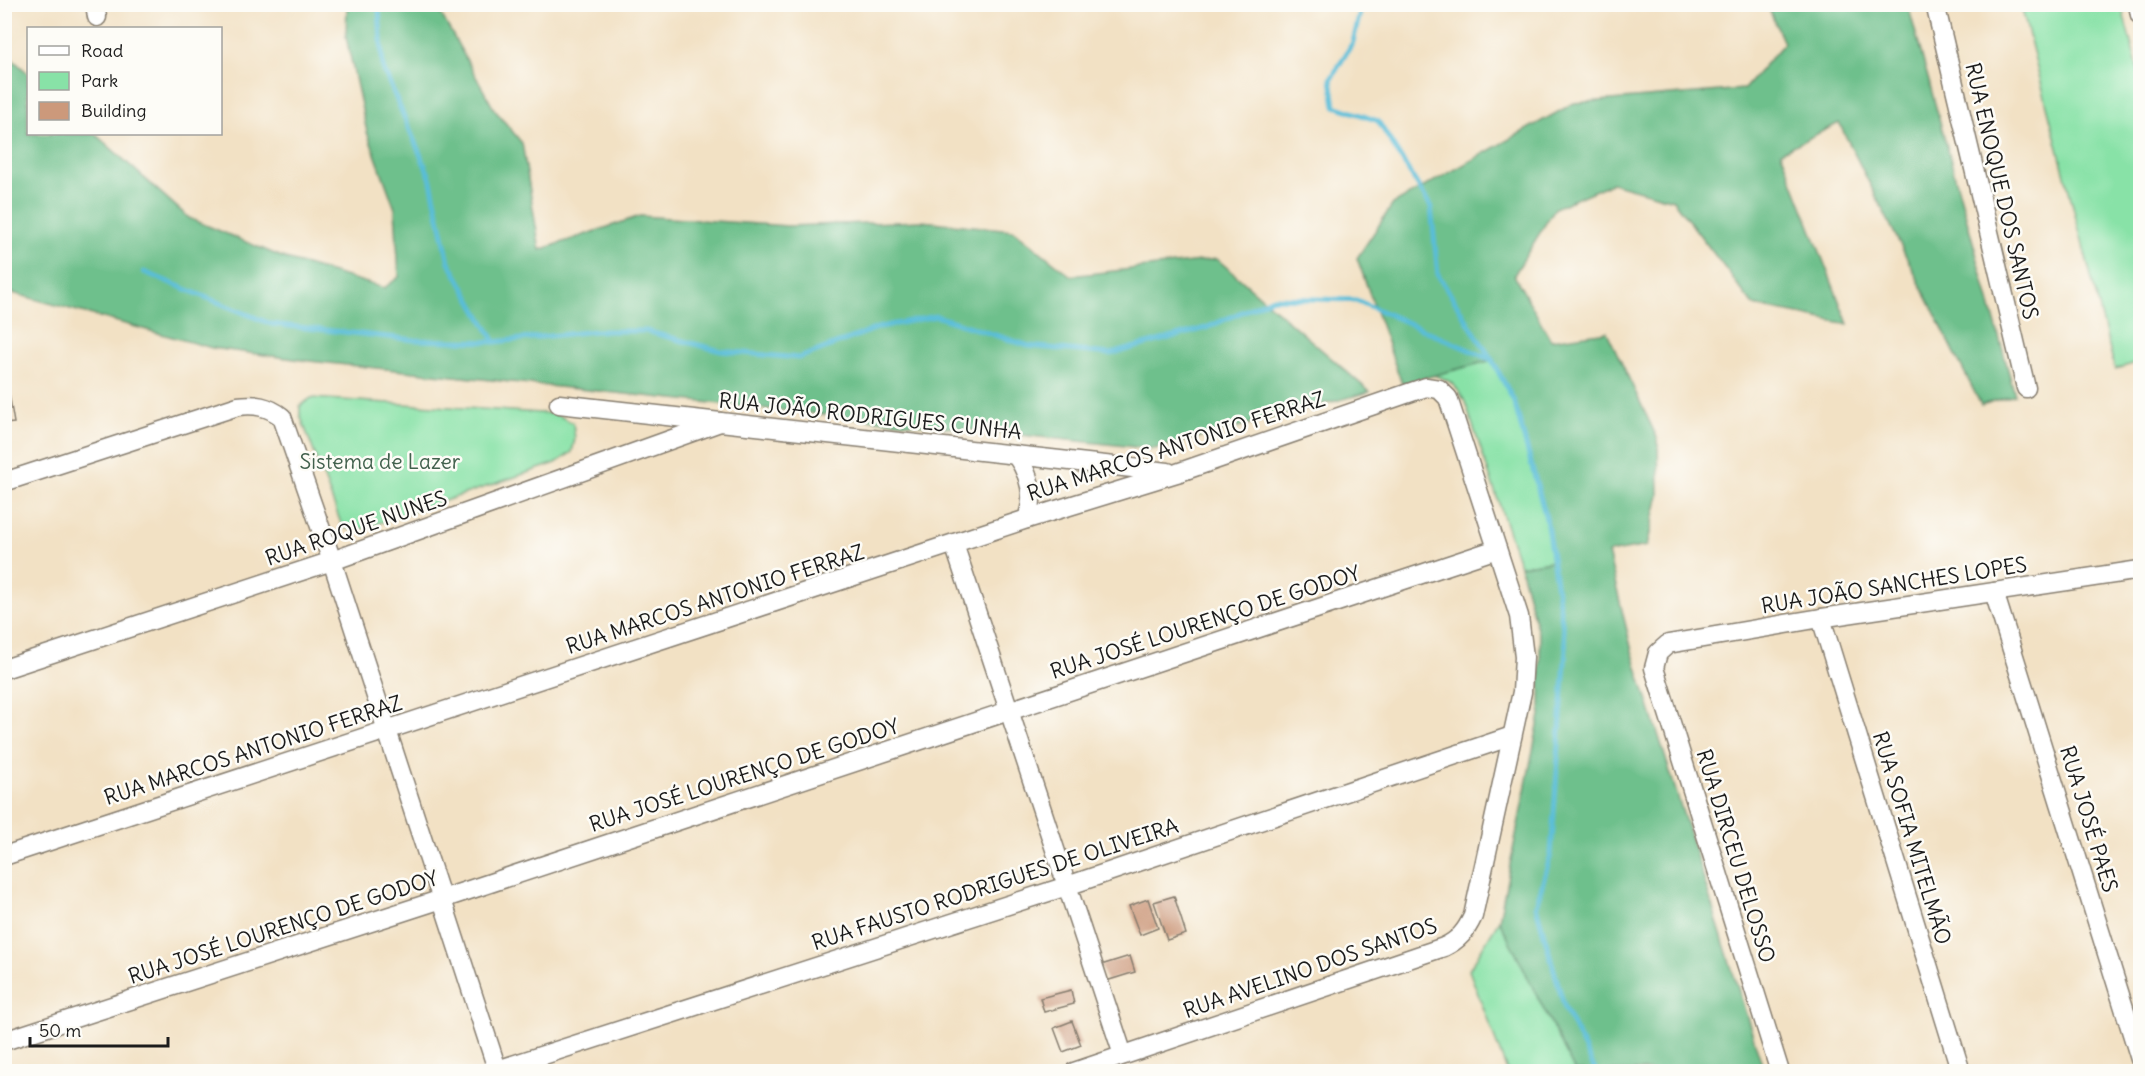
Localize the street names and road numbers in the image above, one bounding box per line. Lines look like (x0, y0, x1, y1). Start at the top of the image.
street label: RUA ENOQUE DOS SANTOS (1959, 60, 2045, 322)
street label: RUA MARCOS ANTONIO FERRAZ (1024, 385, 1329, 507)
street label: RUA JOÃO RODRIGUES CUNHA (717, 387, 1023, 445)
street label: RUA ROQUE NUNES (262, 484, 450, 572)
street label: RUA MARCOS ANTONIO FERRAZ (563, 538, 868, 660)
street label: RUA JOÃO SANCHES LOPES (1759, 551, 2029, 619)
street label: RUA JOSÉ LOURENÇO DE GODOY (1047, 559, 1364, 685)
street label: RUA MARCOS ANTONIO FERRAZ (101, 689, 406, 811)
street label: RUA JOSÉ LOURENÇO DE GODOY (586, 712, 903, 838)
street label: RUA SOFIA MITELMÃO (1867, 728, 1957, 948)
street label: RUA JOSÉ PAES (2054, 742, 2124, 896)
street label: RUA DIRCEU DELOSSO (1691, 746, 1781, 966)
street label: RUA FAUSTO RODRIGUES DE OLIVEIRA (808, 812, 1182, 956)
street label: RUA JOSÉ LOURENÇO DE GODOY (125, 864, 442, 990)
street label: RUA AVELINO DOS SANTOS (1180, 912, 1440, 1024)

